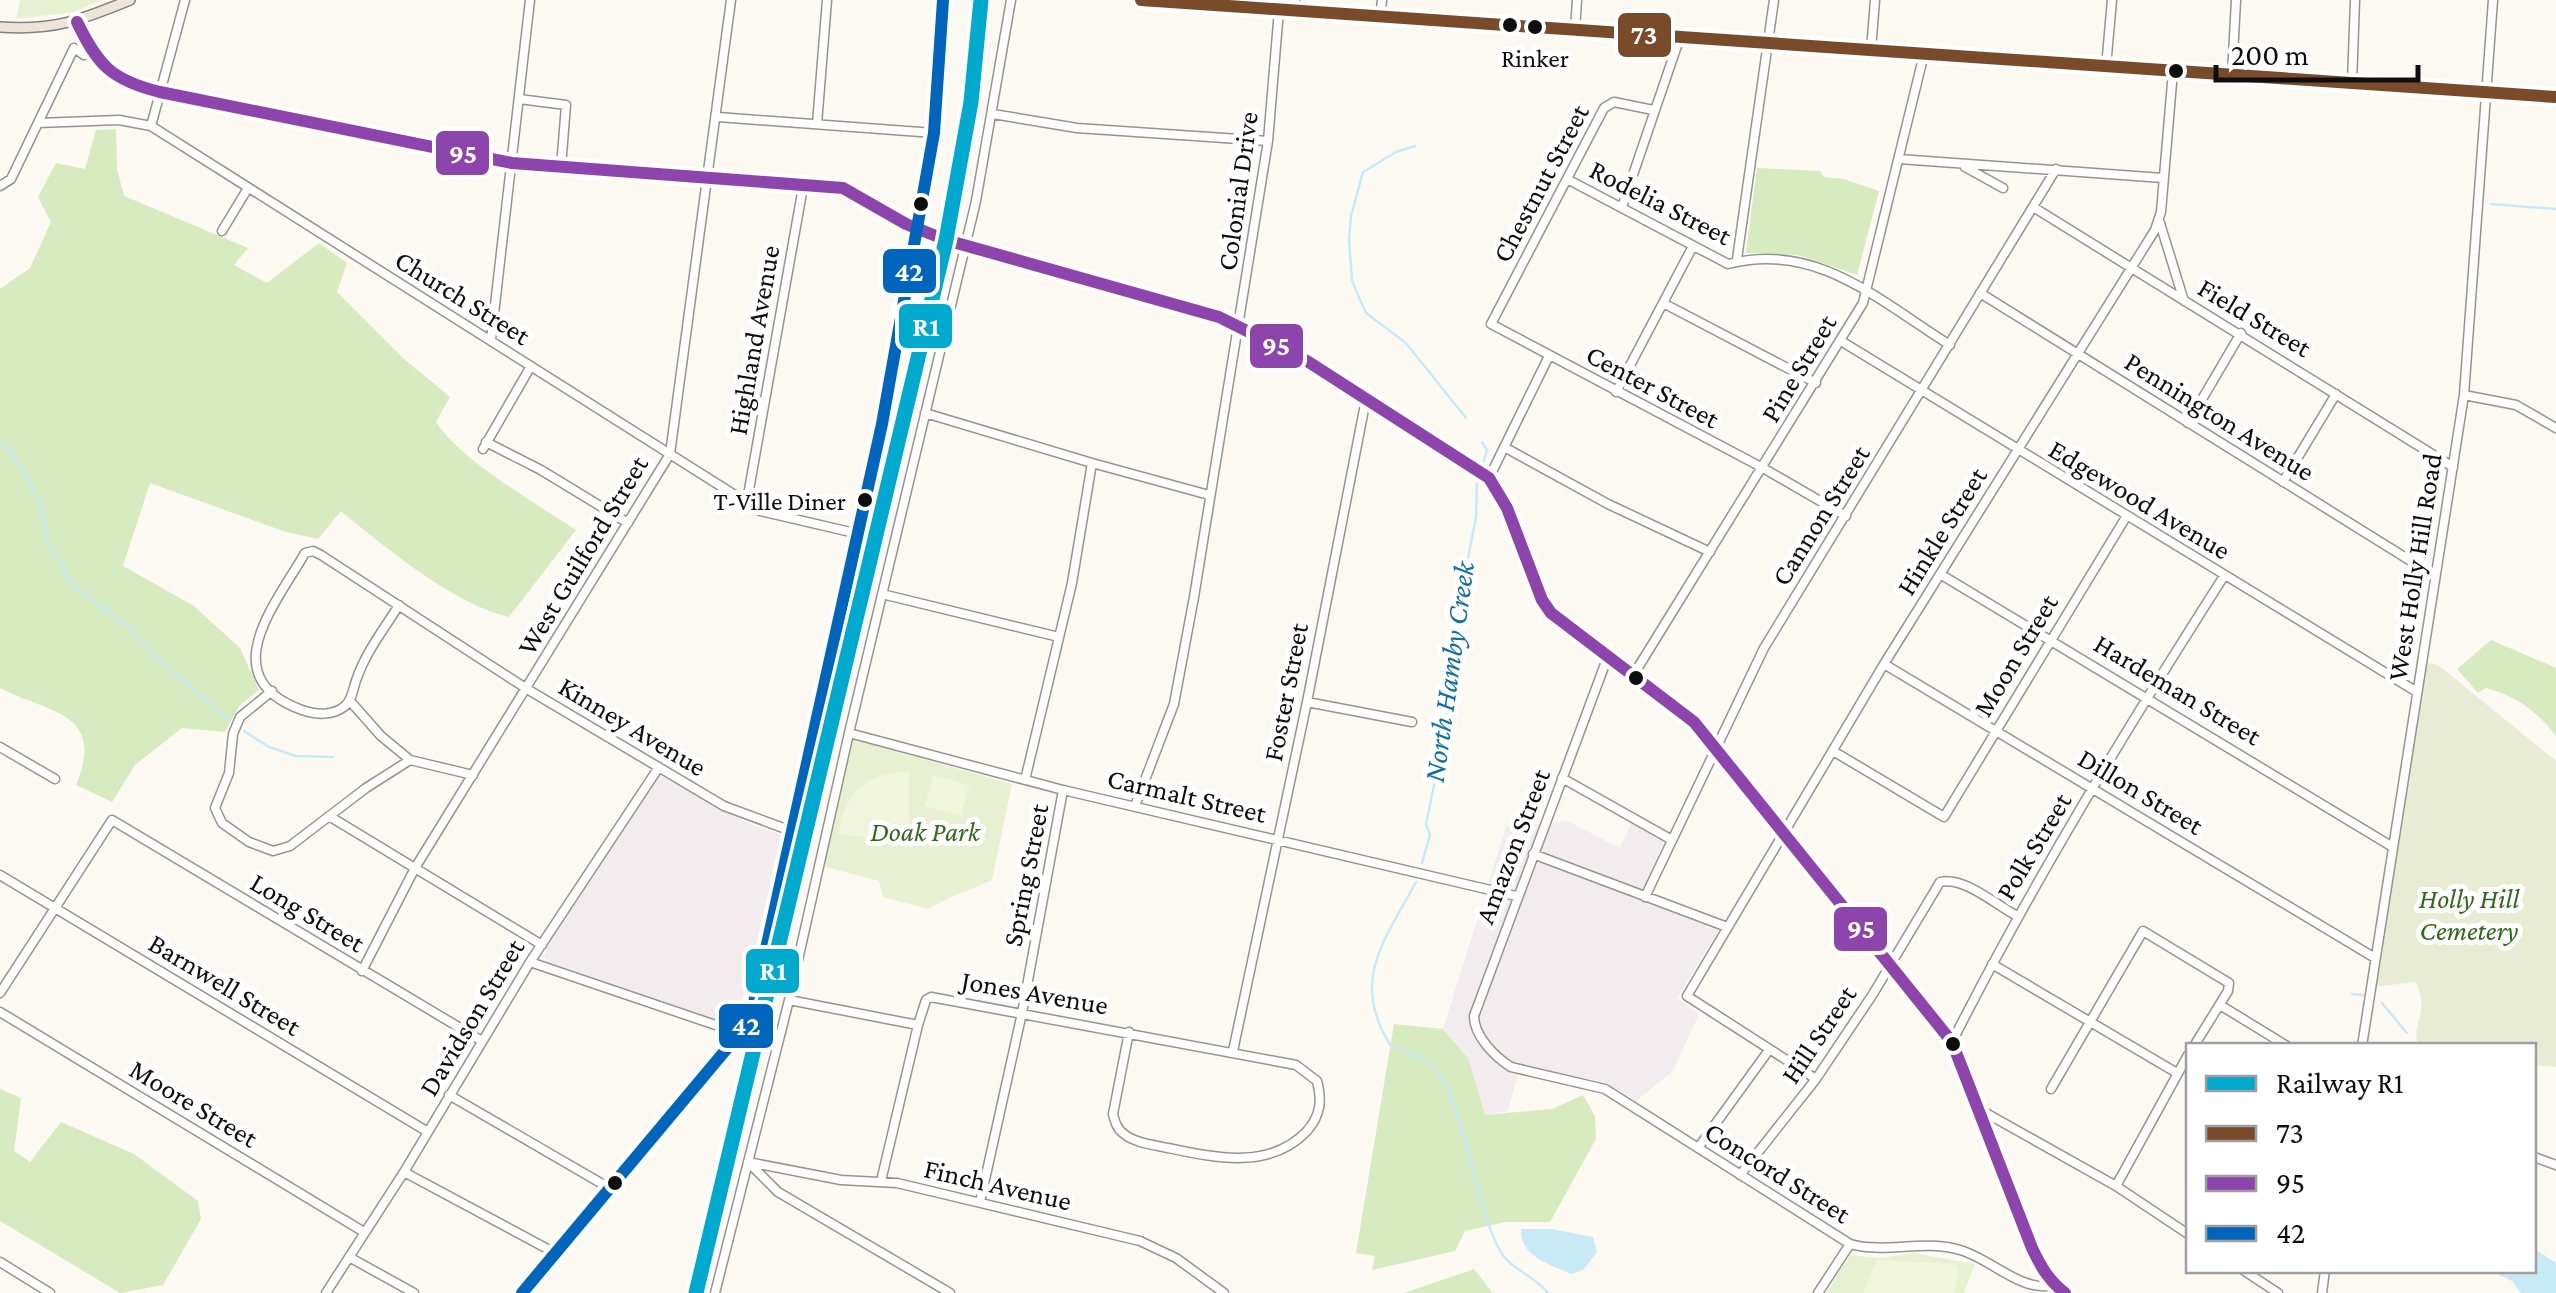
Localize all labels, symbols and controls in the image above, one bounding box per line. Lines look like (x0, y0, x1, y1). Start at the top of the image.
line badge: 73 (1616, 11, 1673, 59)
unlabelled marker (1500, 15, 1520, 35)
marker: Rinker (1525, 17, 1545, 37)
text: 73 (1631, 19, 1657, 50)
scale bar (2216, 20, 2418, 82)
text: 200 m (2231, 38, 2309, 71)
place label: Rinker (1501, 44, 1569, 73)
unlabelled marker (2166, 61, 2186, 81)
street label: Chestnut Street (1486, 98, 1595, 267)
street label: Colonial Drive (1211, 110, 1264, 273)
line badge: 95 (434, 129, 491, 177)
text: 95 (449, 138, 477, 169)
street label: Rodelia Street (1585, 154, 1737, 252)
unlabelled marker (911, 194, 931, 214)
street label: Highland Avenue (722, 243, 785, 437)
street label: Church Street (390, 244, 536, 352)
line badge: 42 (881, 247, 938, 295)
text: 42 (894, 256, 924, 287)
street label: Field Street (2193, 272, 2317, 364)
line badge: R1 (897, 302, 954, 350)
street label: Pine Street (1754, 308, 1843, 427)
text: R1 (912, 311, 940, 342)
line badge: 95 (1248, 322, 1305, 370)
text: 95 (1262, 330, 1290, 361)
street label: Center Street (1581, 339, 1725, 435)
street label: Pennington Avenue (2119, 346, 2320, 487)
street label: Edgewood Avenue (2043, 433, 2236, 566)
street label: Cannon Street (1765, 439, 1876, 591)
street label: West Guilford Street (511, 450, 654, 660)
street label: West Holly Hill Road (2381, 451, 2448, 683)
street label: Hinkle Street (1890, 461, 1993, 601)
place label: T-Ville Diner (713, 487, 846, 516)
marker: T-Ville Diner (855, 490, 875, 510)
water label: North Hamby Creek (1417, 558, 1482, 785)
street label: Moon Street (1967, 588, 2064, 722)
street label: Foster Street (1257, 620, 1314, 764)
street label: Hardeman Street (2089, 627, 2267, 752)
unlabelled marker (1626, 668, 1646, 688)
street label: Kinney Avenue (553, 670, 712, 783)
street label: Dillon Street (2073, 742, 2210, 841)
street label: Carmalt Street (1104, 762, 1270, 829)
street label: Amazon Street (1469, 764, 1556, 928)
street label: Polk Street (1990, 787, 2078, 905)
street label: Spring Street (996, 801, 1055, 949)
park label: Doak Park (870, 816, 982, 847)
street label: Long Street (245, 866, 371, 959)
park label: Holly Hill Cemetery (2419, 883, 2520, 946)
line badge: 95 (1832, 905, 1889, 953)
text: 95 (1847, 913, 1875, 944)
street label: Barnwell Street (143, 927, 307, 1042)
street label: Davidson Street (412, 933, 531, 1101)
line badge: R1 (744, 947, 801, 995)
text: R1 (759, 955, 787, 986)
street label: Jones Avenue (956, 964, 1111, 1021)
street label: Hill Street (1774, 979, 1863, 1089)
line badge: 42 (717, 1002, 775, 1050)
text: 42 (731, 1010, 761, 1041)
unlabelled marker (1943, 1034, 1963, 1054)
legend (2186, 1043, 2536, 1273)
street label: Moore Street (124, 1053, 264, 1154)
text: Railway R1 (2276, 1066, 2404, 1100)
street label: Concord Street (1699, 1115, 1857, 1230)
text: 73 (2276, 1116, 2304, 1149)
street label: Finch Avenue (921, 1152, 1075, 1216)
text: 95 (2276, 1166, 2305, 1199)
unlabelled marker (605, 1173, 625, 1193)
text: 42 (2276, 1216, 2305, 1249)

